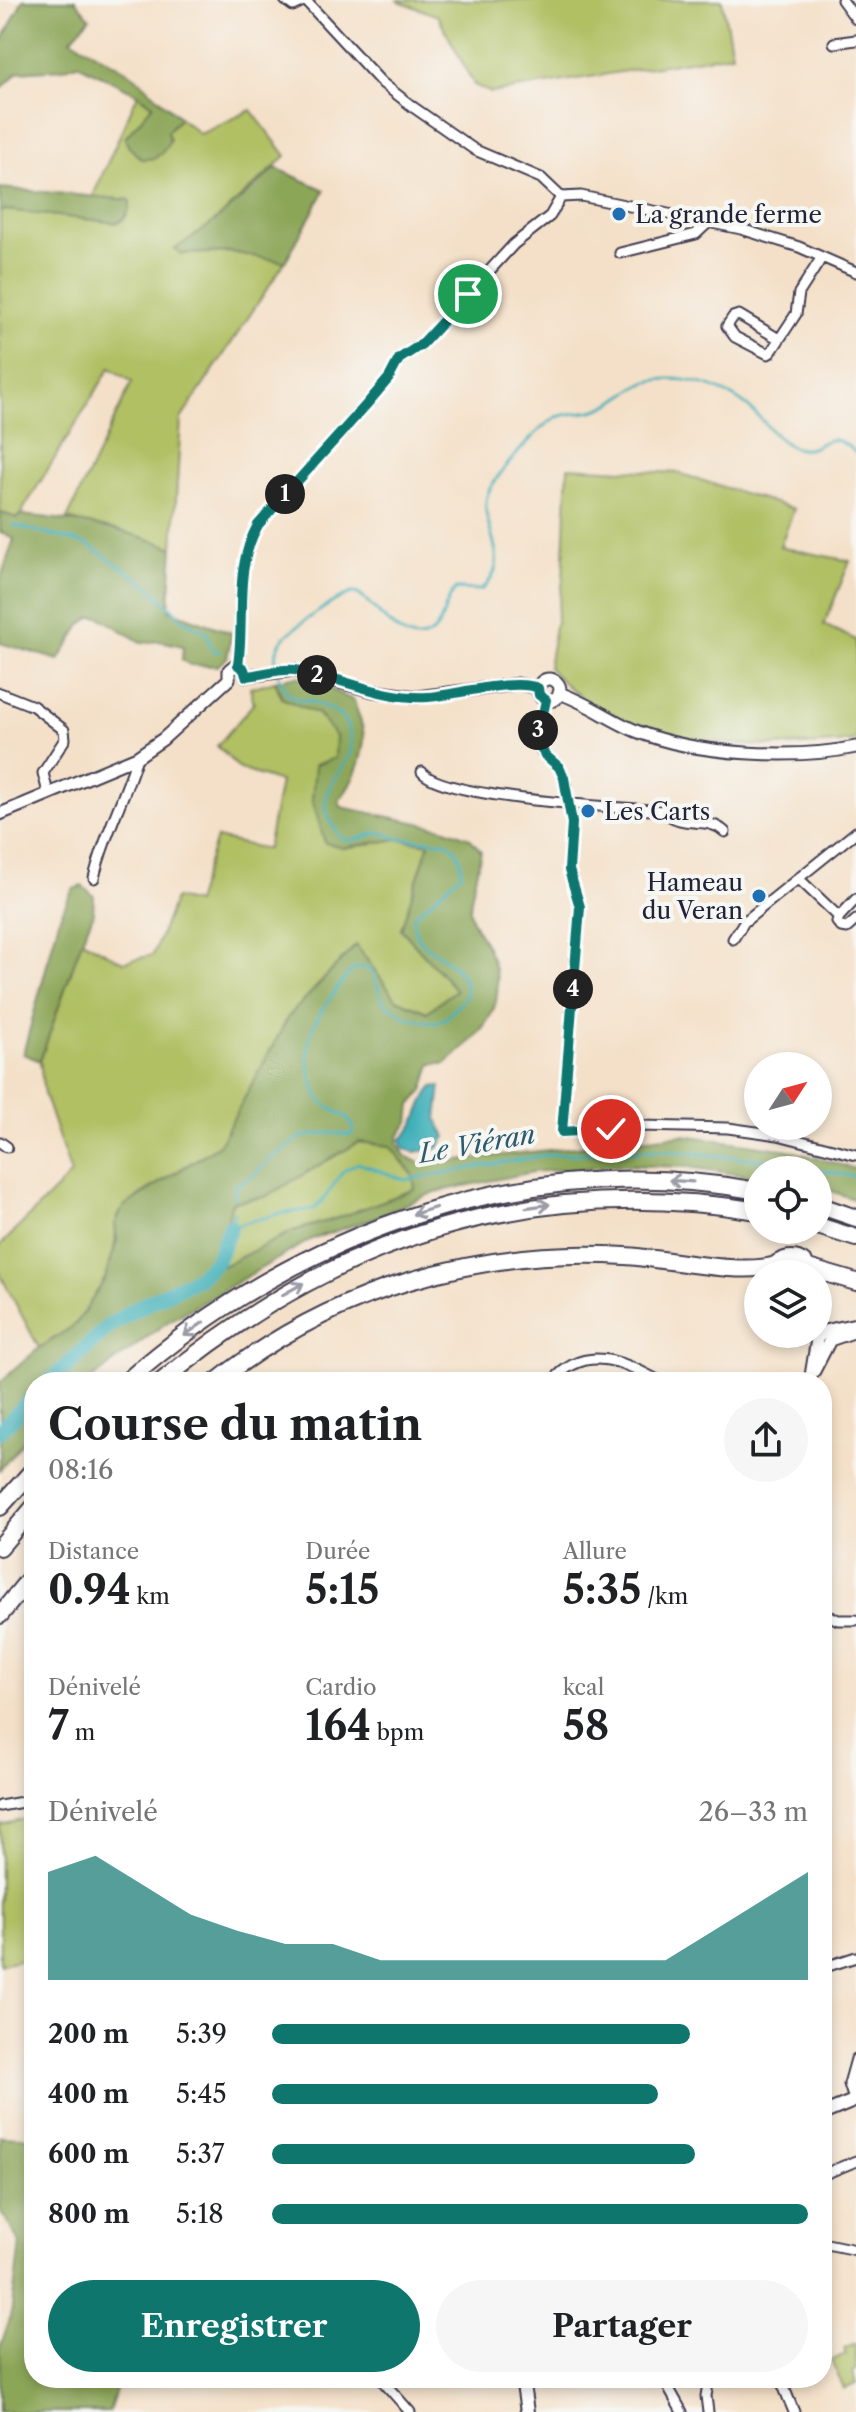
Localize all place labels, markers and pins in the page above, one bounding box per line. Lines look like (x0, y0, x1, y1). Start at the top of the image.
place label: La grande ferme (635, 200, 822, 229)
marker: La grande ferme (610, 205, 628, 223)
pin (434, 260, 502, 328)
pin: 1 (265, 474, 305, 514)
pin: 2 (297, 655, 337, 695)
pin: 3 (518, 710, 558, 750)
place label: Les Carts (604, 797, 710, 826)
marker: Les Carts (579, 802, 597, 820)
place label: Hameau du Veran (642, 868, 743, 925)
marker: Hameau du Veran (750, 887, 768, 905)
pin: 4 (553, 969, 593, 1009)
pin (577, 1095, 645, 1163)

